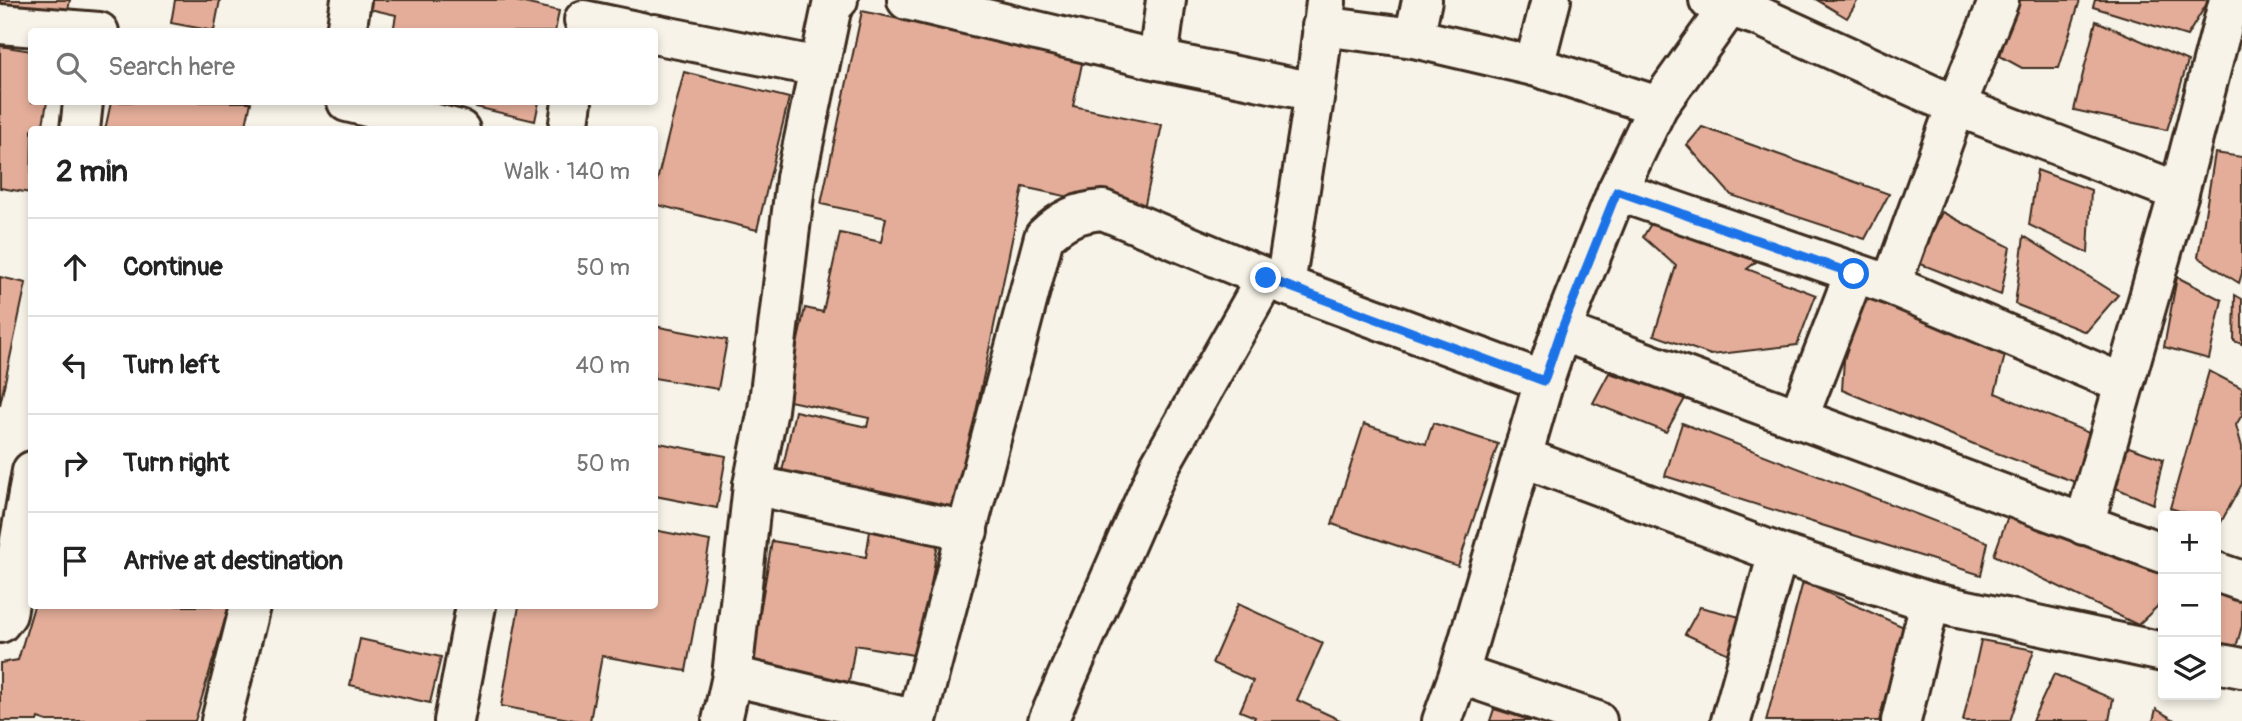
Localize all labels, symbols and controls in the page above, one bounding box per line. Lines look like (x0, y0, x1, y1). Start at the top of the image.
search box (28, 28, 658, 105)
icon: search (52, 48, 90, 86)
text: Search here (108, 51, 235, 83)
text: 2 min (56, 153, 128, 190)
text: Walk · 140 m (504, 157, 630, 186)
icon: ahead (56, 248, 94, 286)
text: Continue (123, 251, 223, 283)
text: 50 m (576, 253, 630, 282)
route start (1838, 258, 1869, 289)
route end (1250, 262, 1281, 293)
icon: left (56, 346, 94, 384)
text: Turn left (123, 349, 219, 381)
text: 40 m (576, 351, 630, 380)
icon: right (56, 444, 94, 482)
text: Turn right (123, 447, 229, 479)
text: 50 m (576, 449, 630, 478)
map controls (2158, 511, 2221, 700)
button: + (2158, 511, 2221, 574)
icon: arrive (56, 542, 94, 580)
text: Arrive at destination (123, 545, 343, 577)
button: − (2158, 574, 2221, 637)
button: layers (2158, 637, 2221, 700)

